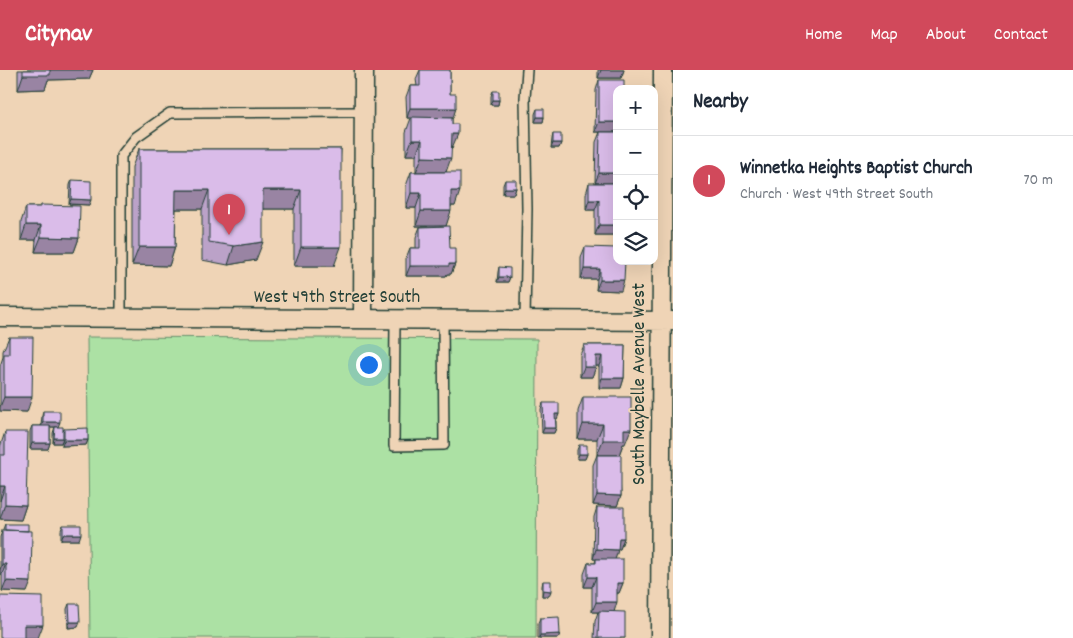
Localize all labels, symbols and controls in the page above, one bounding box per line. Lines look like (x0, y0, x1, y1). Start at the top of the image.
text: Citynav (25, 18, 92, 52)
text: Home (805, 23, 842, 48)
text: Map (870, 23, 898, 48)
text: About (926, 23, 966, 48)
text: Contact (994, 23, 1048, 48)
map controls (613, 85, 658, 265)
button: + (613, 85, 658, 130)
text: Nearby (693, 88, 748, 118)
button: − (613, 130, 658, 175)
text: Winnetka Heights Baptist Church (740, 156, 973, 183)
text: 1 (707, 169, 711, 192)
text: 70 m (1023, 169, 1053, 192)
button: locate (613, 175, 658, 220)
text: Church · West 49th Street South (740, 183, 933, 206)
pin: 1 (213, 194, 245, 235)
button: layers (613, 220, 658, 265)
street label: South Maybelle Avenue West (627, 283, 654, 485)
street label: West 49th Street South (254, 285, 420, 312)
your location (356, 352, 382, 378)

